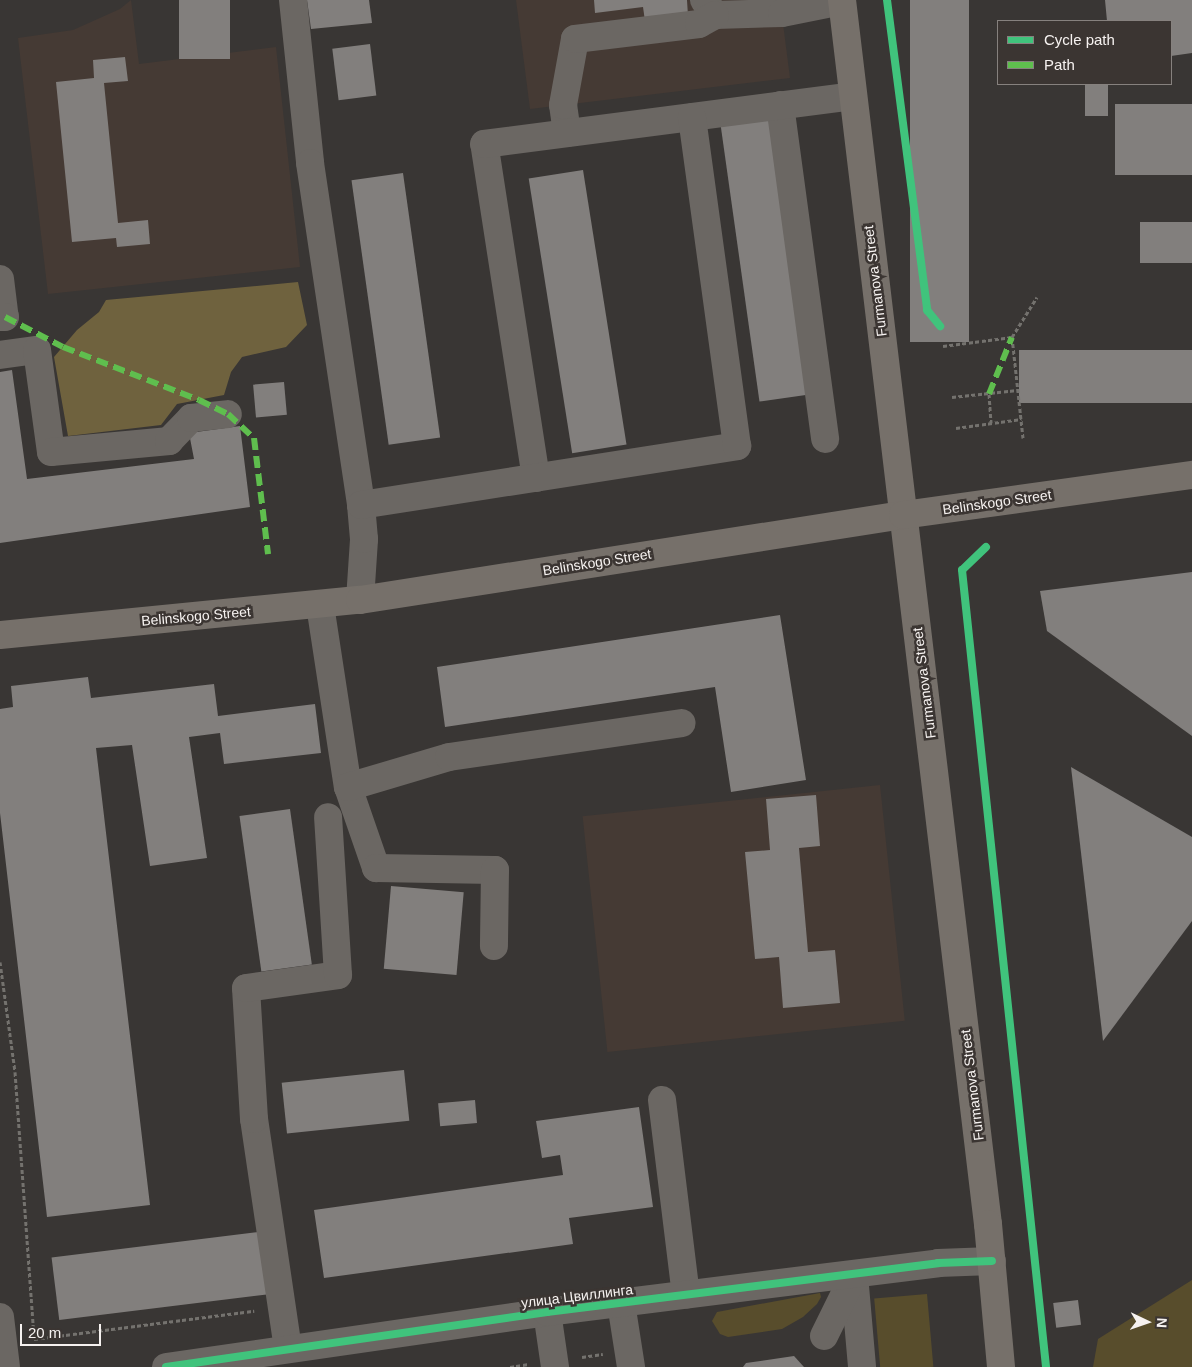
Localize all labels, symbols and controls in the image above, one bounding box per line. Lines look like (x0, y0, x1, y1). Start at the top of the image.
legend (997, 20, 1172, 85)
text: Cycle path (1044, 31, 1115, 48)
text: Path (1044, 56, 1075, 73)
street label: Furmanova Street (860, 224, 890, 338)
street label: Belinskogo Street (941, 486, 1053, 518)
street label: Belinskogo Street (541, 545, 653, 579)
street label: Belinskogo Street (141, 603, 251, 629)
street label: Furmanova Street (909, 626, 939, 740)
street label: Furmanova Street (957, 1028, 987, 1142)
street label: улица Цвиллинга (520, 1281, 634, 1311)
north arrow (1122, 1297, 1172, 1347)
scale bar (22, 1314, 104, 1346)
text: N (1154, 1317, 1170, 1328)
text: 20 m (28, 1324, 61, 1341)

